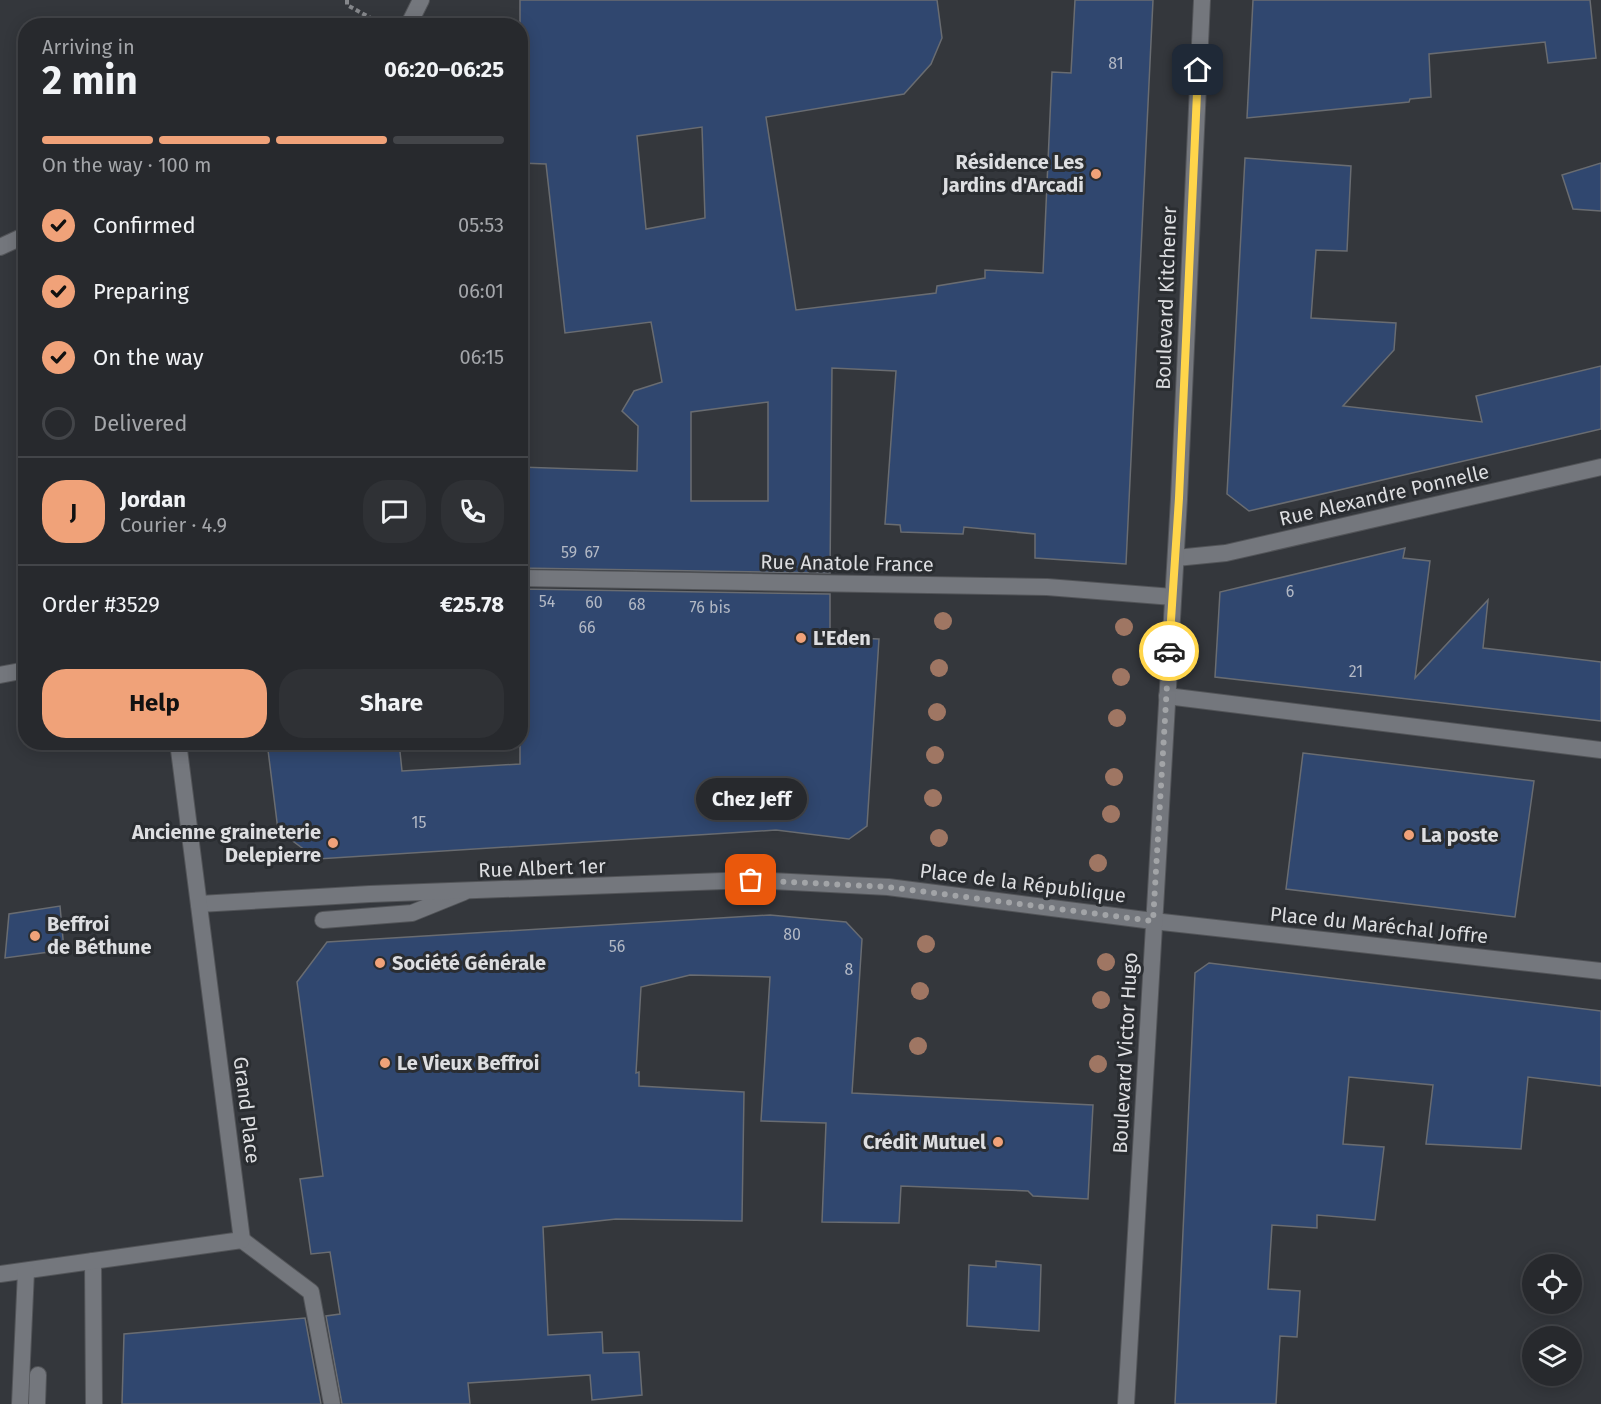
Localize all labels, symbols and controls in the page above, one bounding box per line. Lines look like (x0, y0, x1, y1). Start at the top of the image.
text: Arriving in (42, 35, 135, 59)
pin (1172, 44, 1223, 95)
icon: home (1181, 53, 1214, 86)
house number: 81 (1108, 54, 1124, 73)
text: 06:20–06:25 (384, 56, 504, 83)
text: 2 min (42, 58, 138, 104)
place label: Résidence Les Jardins d'Arcadi (941, 150, 1084, 197)
text: On the way · 100 m (42, 153, 211, 177)
marker: Résidence Les Jardins d'Arcadi (1089, 167, 1103, 181)
street label: Boulevard Kitchener (1151, 206, 1181, 390)
icon: check (42, 209, 75, 242)
text: Confirmed (93, 212, 196, 239)
text: 05:53 (458, 213, 504, 237)
icon: check (42, 275, 75, 308)
text: Preparing (93, 278, 189, 305)
text: 06:01 (458, 279, 504, 303)
icon: check (42, 341, 75, 374)
text: On the way (93, 344, 204, 371)
text: 06:15 (460, 345, 504, 369)
text: Delivered (93, 410, 188, 437)
street label: Rue Alexandre Ponnelle (1277, 459, 1491, 531)
button: chat (363, 480, 426, 543)
button: phone (441, 480, 504, 543)
text: Jordan (120, 486, 186, 513)
text: J (70, 498, 77, 525)
text: Courier · 4.9 (120, 513, 227, 537)
house number: 59 (561, 543, 577, 562)
house number: 67 (584, 543, 600, 562)
street label: Rue Anatole France (760, 549, 934, 577)
house number: 6 (1286, 582, 1294, 601)
text: Order #3529 (42, 591, 160, 618)
text: €25.78 (440, 591, 504, 618)
house number: 54 (539, 592, 556, 611)
house number: 60 (585, 593, 603, 612)
house number: 68 (628, 595, 646, 614)
house number: 76 bis (690, 598, 731, 617)
house number: 66 (578, 618, 596, 637)
courier (1139, 621, 1199, 681)
place label: L'Eden (813, 626, 871, 650)
marker: L'Eden (794, 631, 808, 645)
icon: car (1153, 635, 1186, 668)
house number: 21 (1349, 662, 1363, 681)
button: Help (42, 669, 267, 738)
button: Share (279, 669, 504, 738)
callout: Chez Jeff (696, 778, 807, 820)
text: Chez Jeff (712, 787, 791, 811)
house number: 15 (412, 813, 426, 832)
place label: Ancienne graineterie Delepierre (131, 820, 321, 867)
place label: La poste (1421, 823, 1498, 847)
marker: La poste (1402, 828, 1416, 842)
marker: Ancienne graineterie Delepierre (326, 836, 340, 850)
street label: Rue Albert 1er (478, 854, 606, 882)
pin (725, 854, 776, 905)
street label: Place de la République (918, 858, 1128, 908)
icon: bag (734, 863, 767, 896)
street label: Place du Maréchal Joffre (1269, 902, 1489, 948)
place label: Beffroi de Béthune (47, 912, 151, 959)
house number: 80 (783, 925, 801, 944)
marker: Beffroi de Béthune (28, 929, 42, 943)
house number: 56 (609, 937, 625, 956)
place label: Société Générale (392, 951, 546, 975)
street label: Boulevard Victor Hugo (1108, 952, 1142, 1154)
marker: Société Générale (373, 956, 387, 970)
house number: 8 (845, 960, 854, 979)
place label: Le Vieux Beffroi (397, 1051, 539, 1075)
street label: Grand Place (229, 1055, 265, 1165)
marker: Le Vieux Beffroi (378, 1056, 392, 1070)
place label: Crédit Mutuel (863, 1130, 986, 1154)
marker: Crédit Mutuel (991, 1135, 1005, 1149)
map controls (1522, 1254, 1582, 1386)
button: locate (1522, 1254, 1582, 1314)
button: layers (1522, 1326, 1582, 1386)

